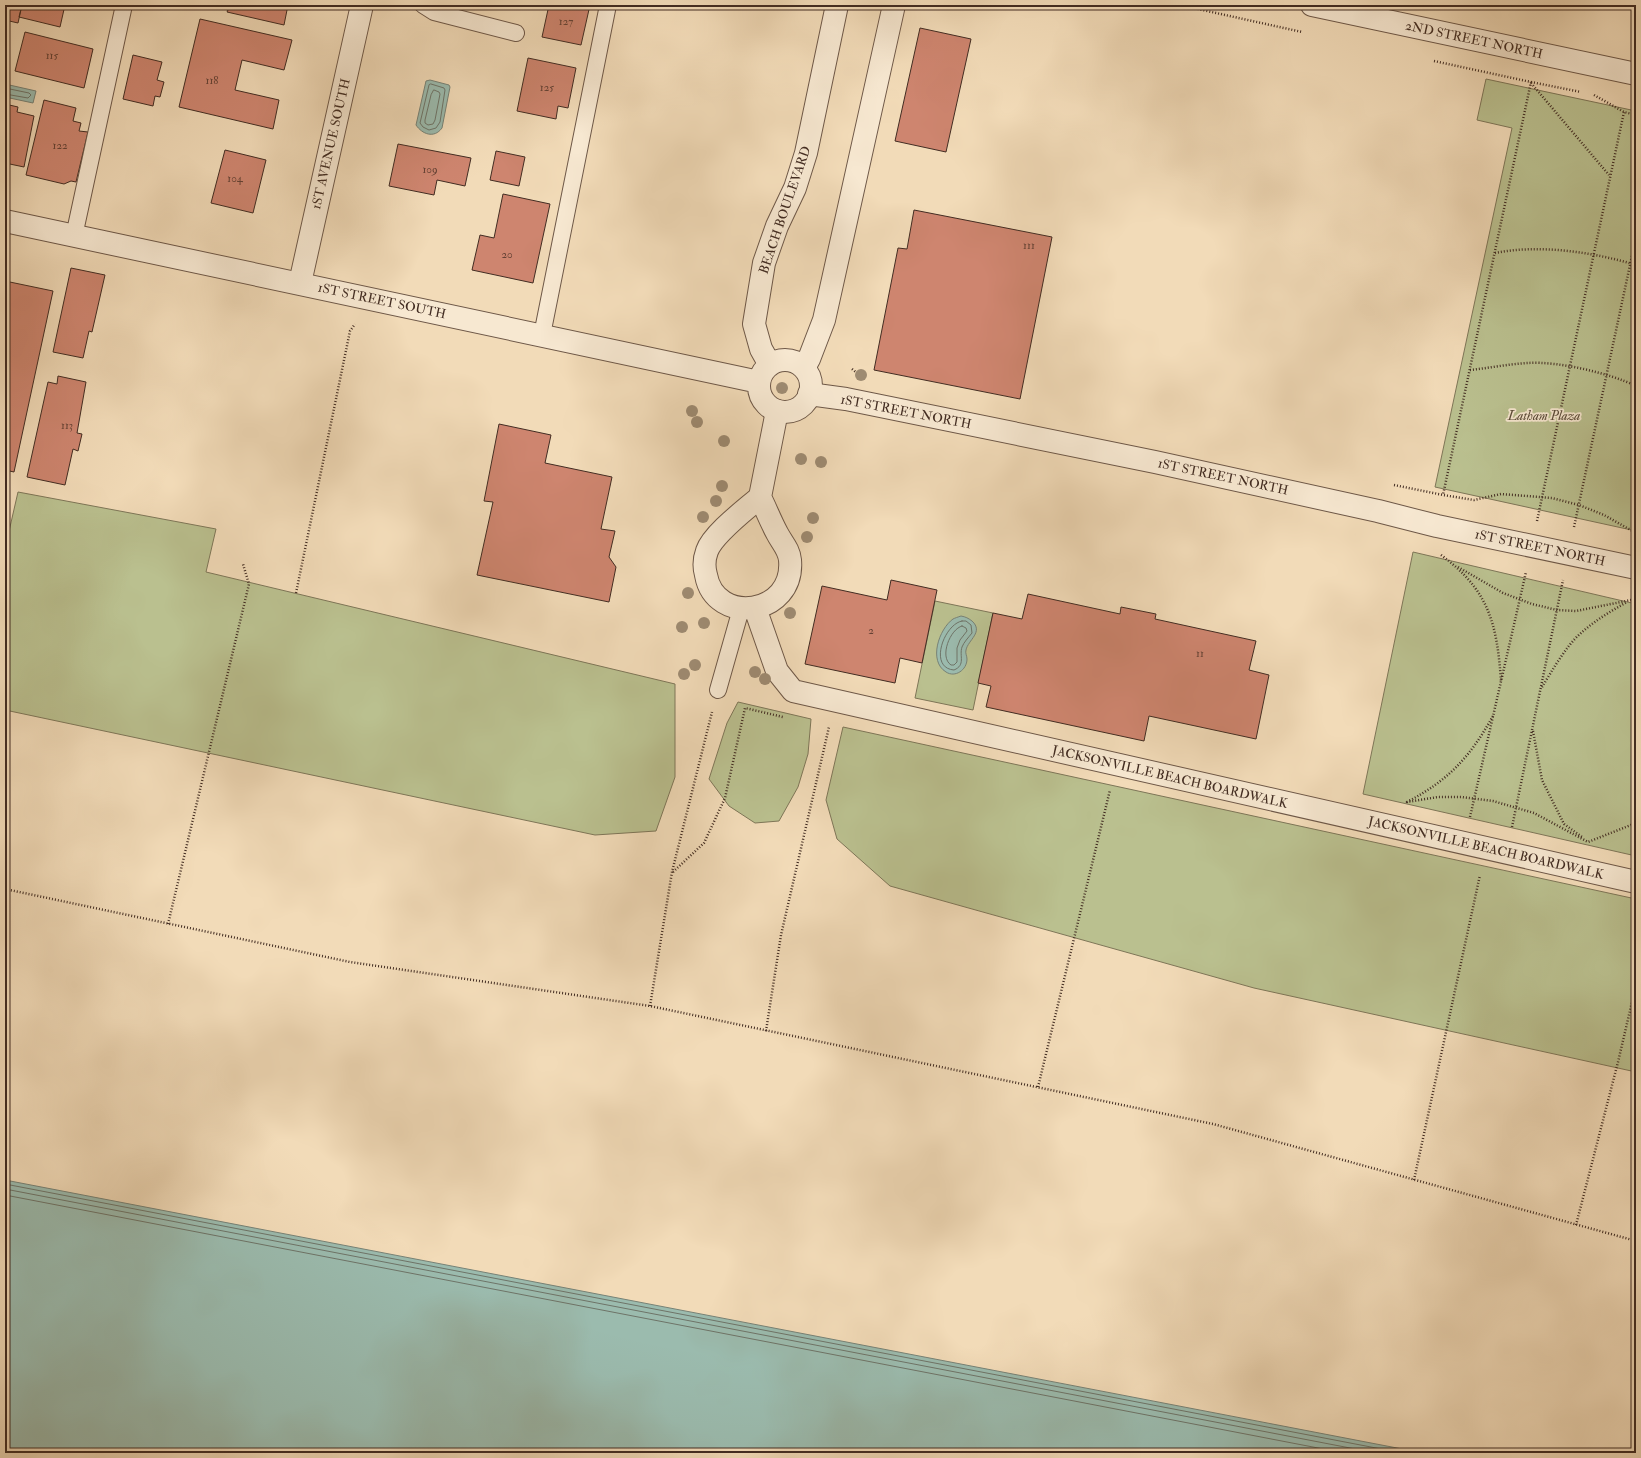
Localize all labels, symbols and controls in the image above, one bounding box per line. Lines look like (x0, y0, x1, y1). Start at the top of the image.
house number: 127 (559, 15, 573, 28)
street label: 2ND STREET NORTH (1404, 18, 1545, 62)
house number: 115 (46, 49, 58, 62)
house number: 118 (205, 74, 219, 87)
street label: 1ST AVENUE SOUTH (308, 77, 354, 211)
house number: 125 (540, 81, 554, 94)
house number: 122 (52, 139, 68, 152)
street label: BEACH BOULEVARD (756, 144, 814, 276)
house number: 109 (422, 163, 438, 176)
house number: 104 (227, 172, 244, 185)
house number: 111 (1023, 239, 1035, 252)
house number: 20 (501, 248, 513, 261)
street label: 1ST STREET SOUTH (317, 280, 448, 322)
street label: 1ST STREET NORTH (839, 391, 973, 433)
park label: Latham Plaza (1507, 408, 1580, 424)
house number: 113 (61, 419, 73, 432)
street label: 1ST STREET NORTH (1156, 455, 1290, 499)
street label: 1ST STREET NORTH (1473, 526, 1607, 570)
house number: 2 (868, 624, 874, 637)
house number: 11 (1196, 647, 1204, 660)
street label: JACKSONVILLE BEACH BOARDWALK (1050, 742, 1290, 812)
street label: JACKSONVILLE BEACH BOARDWALK (1366, 813, 1606, 883)

